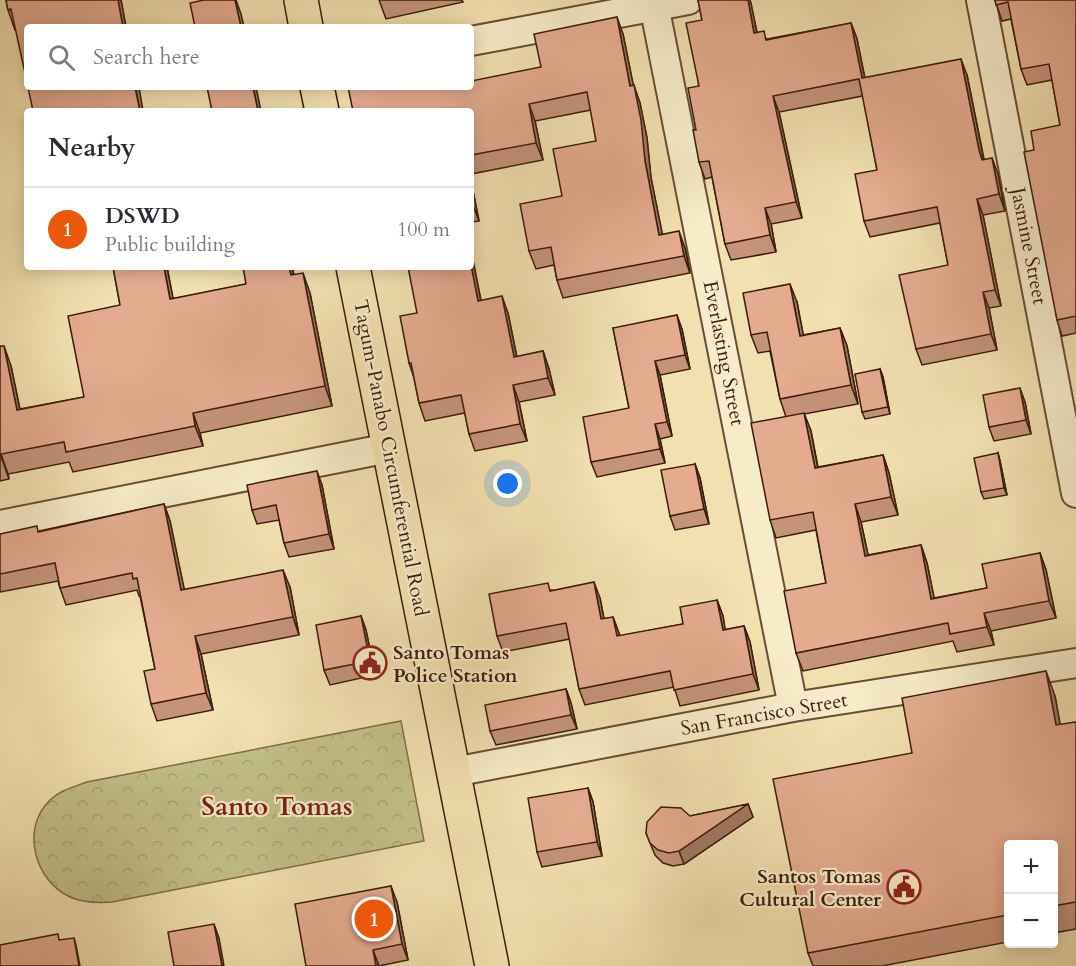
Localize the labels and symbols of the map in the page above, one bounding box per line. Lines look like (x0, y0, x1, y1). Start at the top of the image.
street label: Jasmine Street (1004, 182, 1054, 307)
street label: Everlasting Street (697, 278, 751, 429)
street label: Tagum-Panabo Circumferential Road (347, 297, 435, 619)
your location (493, 469, 522, 498)
place label: Santo Tomas Police Station (393, 639, 518, 689)
public building icon: Santo Tomas Police Station (352, 645, 388, 681)
street label: San Francisco Street (678, 686, 850, 742)
district label: Santo Tomas (201, 789, 353, 824)
place label: Santos Tomas Cultural Center (739, 863, 882, 913)
public building icon: Santos Tomas Cultural Center (886, 869, 922, 905)
pin: 1 (354, 896, 394, 942)

